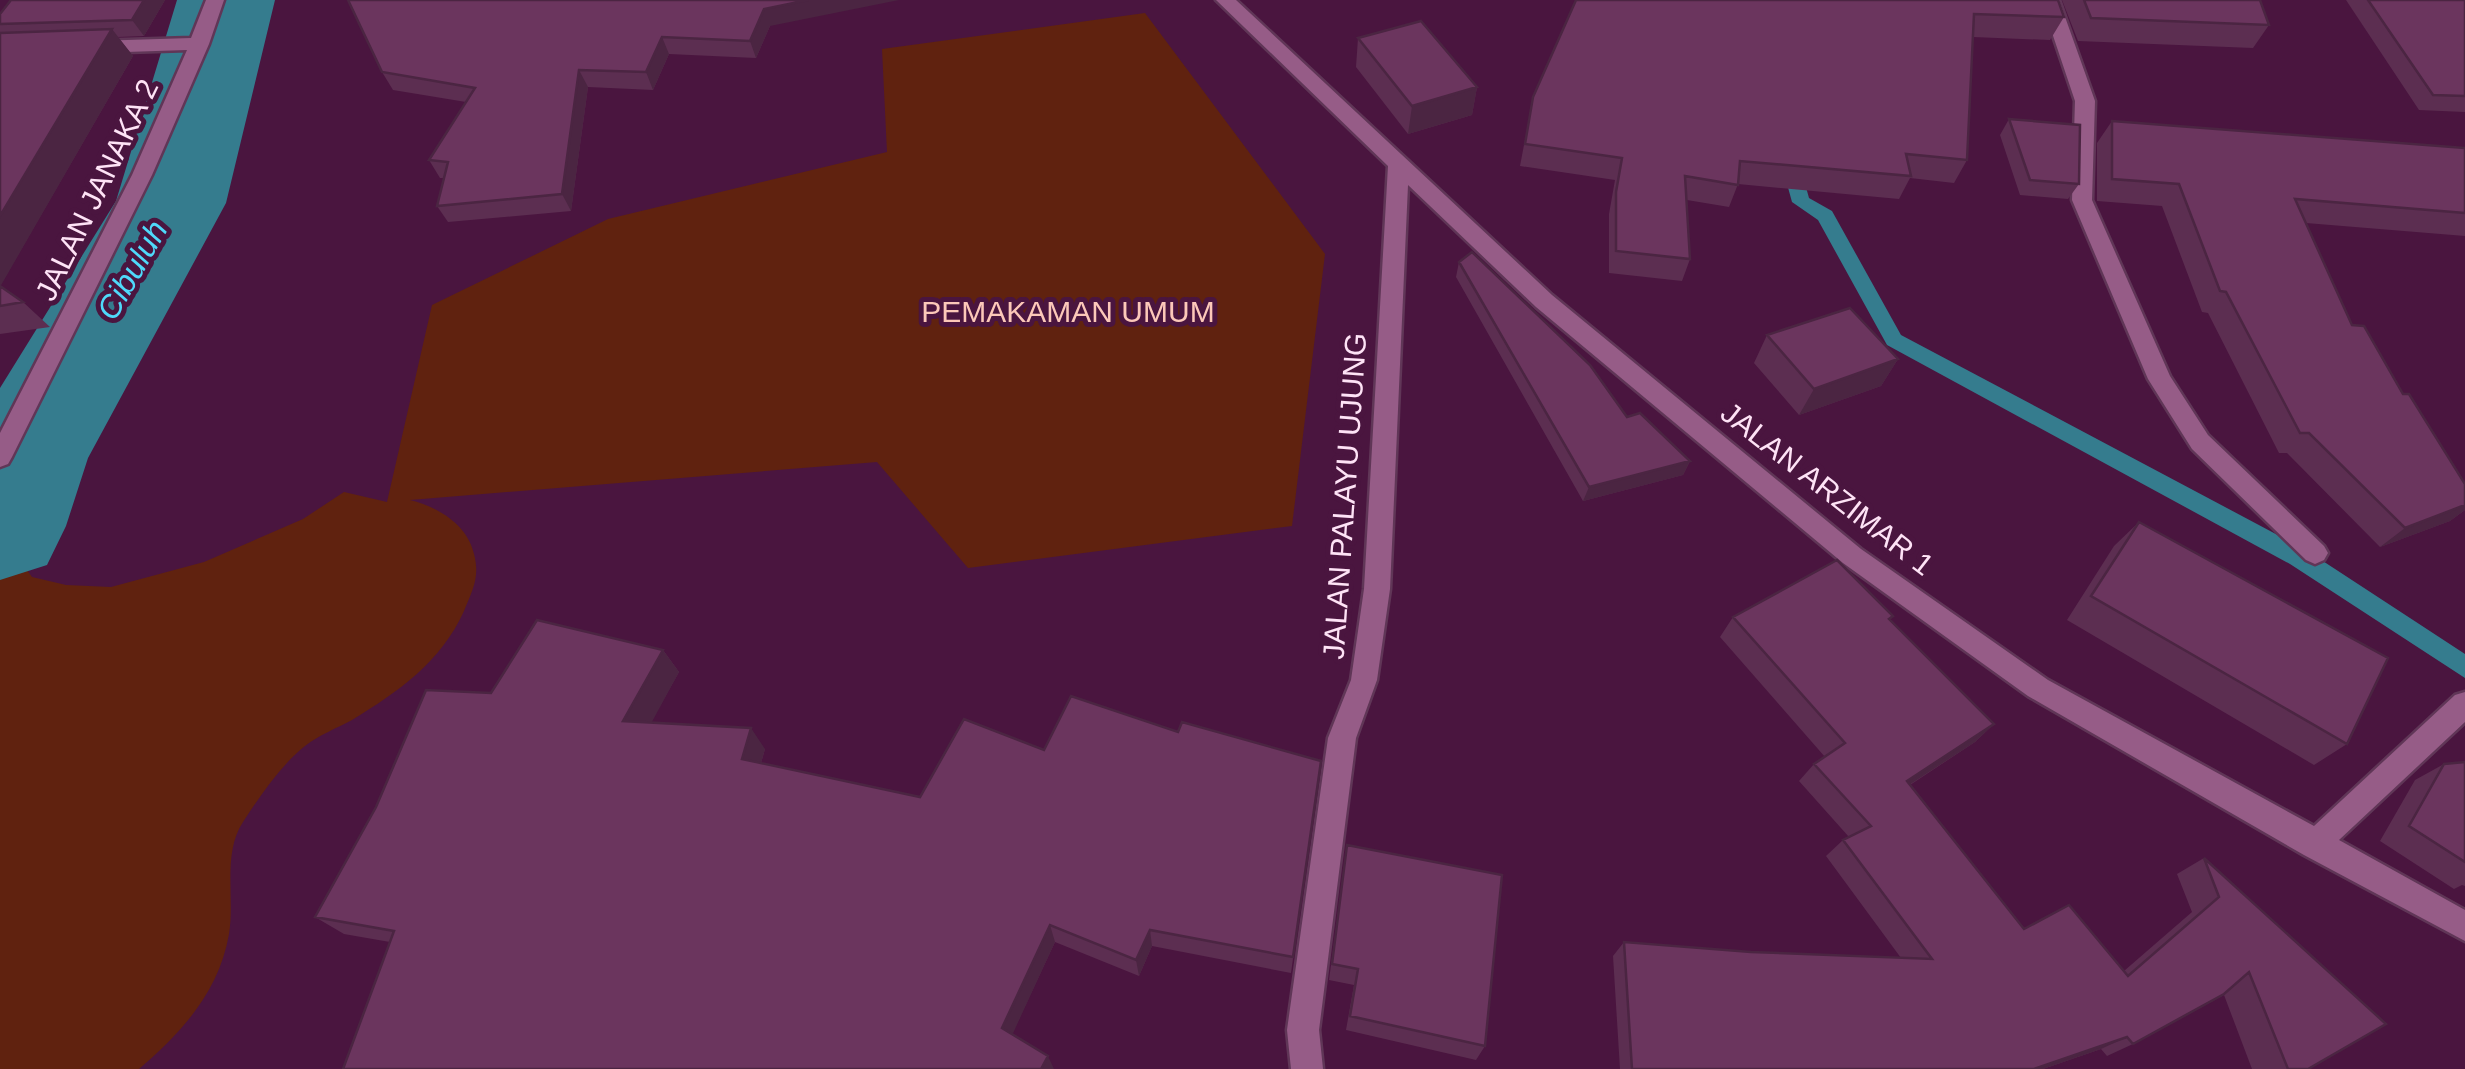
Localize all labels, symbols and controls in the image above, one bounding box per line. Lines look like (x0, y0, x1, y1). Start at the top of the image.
street label: JALAN JANAKA 2 (29, 74, 164, 306)
water label: Cibuluh (89, 214, 175, 326)
park label: PEMAKAMAN UMUM (921, 295, 1215, 328)
street label: JALAN PALAYU UJUNG (1317, 332, 1372, 660)
street label: JALAN ARZIMAR 1 (1715, 396, 1940, 582)

